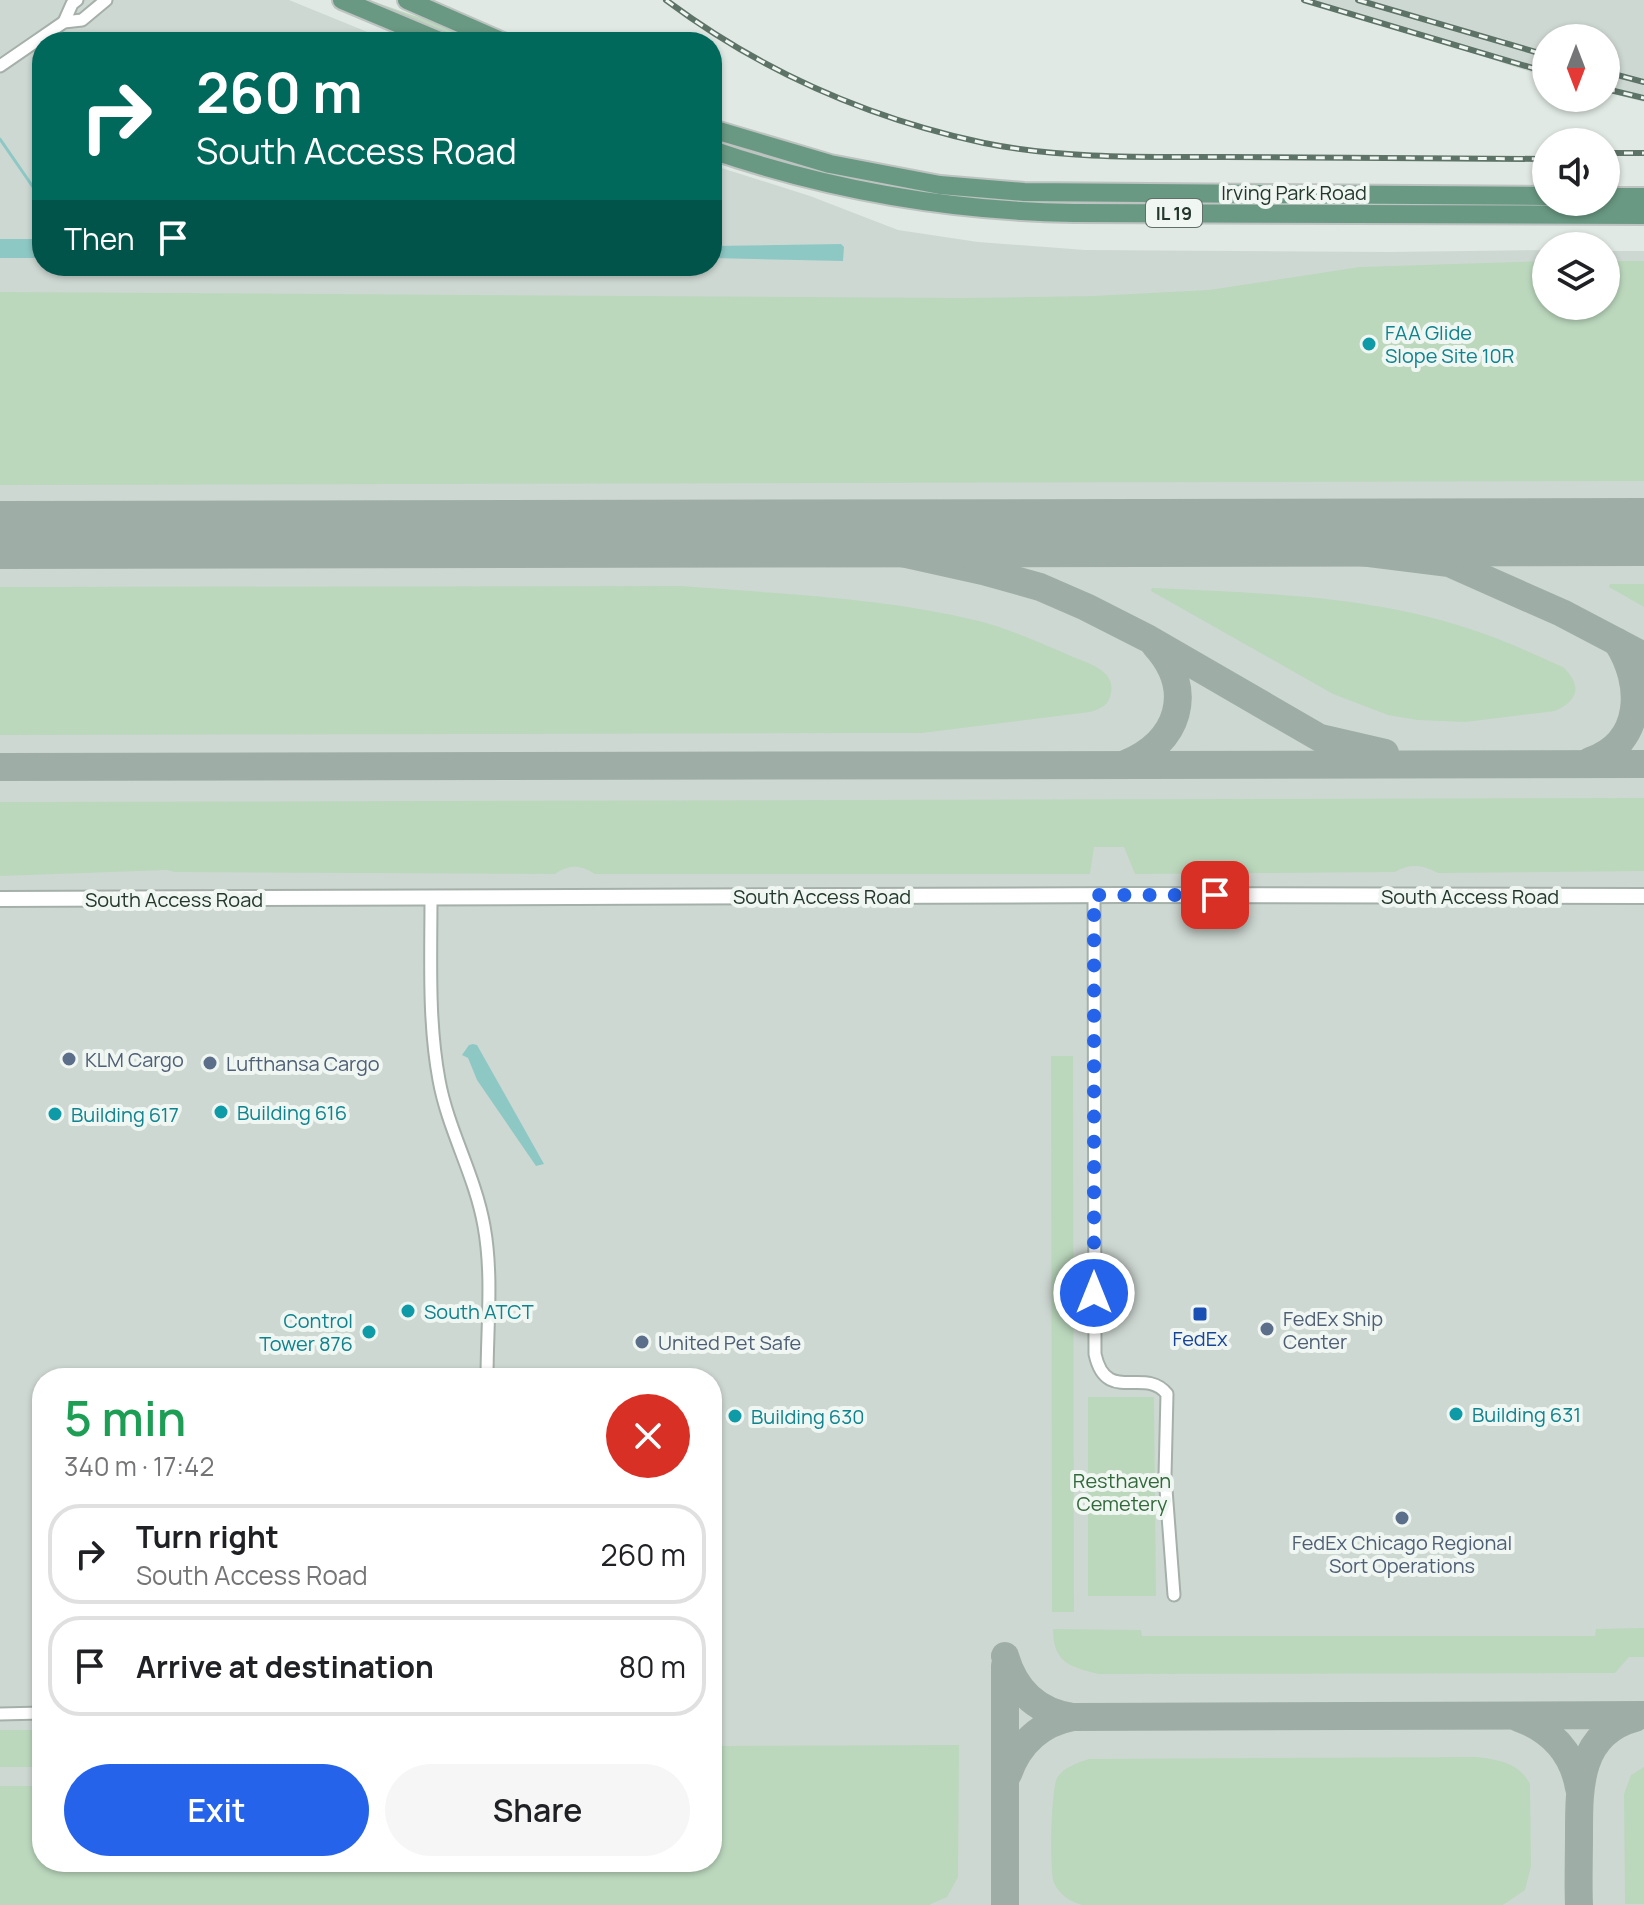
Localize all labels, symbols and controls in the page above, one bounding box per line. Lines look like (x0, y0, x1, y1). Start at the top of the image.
north arrow (1532, 24, 1620, 112)
map controls (1532, 24, 1620, 320)
text: 260 m (196, 53, 363, 130)
icon: right (64, 64, 168, 168)
text: South Access Road (196, 126, 517, 175)
button: sound (1532, 128, 1620, 216)
street label: Irving Park Road (1221, 179, 1367, 206)
road number: IL 19 (1146, 199, 1202, 227)
icon: arrive (151, 216, 195, 260)
text: Then (64, 218, 135, 259)
button: layers (1532, 232, 1620, 320)
place label: FAA Glide Slope Site 10R (1385, 319, 1514, 369)
marker: FAA Glide Slope Site 10R (1360, 335, 1378, 353)
pin (1181, 861, 1249, 929)
icon: arrive (1193, 873, 1237, 917)
street label: South Access Road (733, 883, 911, 910)
street label: South Access Road (1381, 883, 1559, 910)
street label: South Access Road (85, 886, 263, 913)
place label: KLM Cargo (85, 1046, 184, 1073)
marker: KLM Cargo (60, 1050, 78, 1068)
place label: Lufthansa Cargo (226, 1050, 380, 1077)
marker: Lufthansa Cargo (201, 1054, 219, 1072)
place label: Building 616 (237, 1099, 347, 1126)
place label: Building 617 (71, 1101, 179, 1128)
marker: Building 616 (212, 1103, 230, 1121)
marker: Building 617 (46, 1105, 64, 1123)
position arrow (1052, 1251, 1136, 1335)
place label: South ATCT (424, 1298, 534, 1325)
marker: South ATCT (399, 1302, 417, 1320)
marker: FedEx (1191, 1305, 1209, 1323)
place label: FedEx Ship Center (1283, 1305, 1383, 1355)
place label: Control Tower 876 (259, 1307, 353, 1357)
marker: FedEx Ship Center (1258, 1320, 1276, 1338)
marker: Control Tower 876 (360, 1323, 378, 1341)
place label: FedEx (1172, 1325, 1228, 1352)
place label: United Pet Safe (658, 1329, 801, 1356)
marker: United Pet Safe (633, 1333, 651, 1351)
text: 5 min (64, 1385, 186, 1450)
button: close (606, 1394, 690, 1478)
place label: Building 631 (1472, 1401, 1581, 1428)
place label: Building 630 (751, 1403, 864, 1430)
marker: Building 631 (1447, 1405, 1465, 1423)
marker: Building 630 (726, 1407, 744, 1425)
text: 340 m · 17:42 (64, 1448, 214, 1484)
park label: Resthaven Cemetery (1073, 1467, 1171, 1517)
marker: FedEx Chicago Regional Sort Operations (1393, 1509, 1411, 1527)
text: Turn right (136, 1516, 279, 1557)
place label: FedEx Chicago Regional Sort Operations (1292, 1529, 1512, 1579)
icon: right (68, 1532, 112, 1576)
text: 260 m (601, 1534, 686, 1575)
text: South Access Road (136, 1557, 368, 1593)
icon: arrive (68, 1644, 112, 1688)
text: Arrive at destination (136, 1646, 434, 1687)
text: 80 m (619, 1646, 686, 1687)
button: Exit (64, 1764, 369, 1856)
button: Share (385, 1764, 690, 1856)

